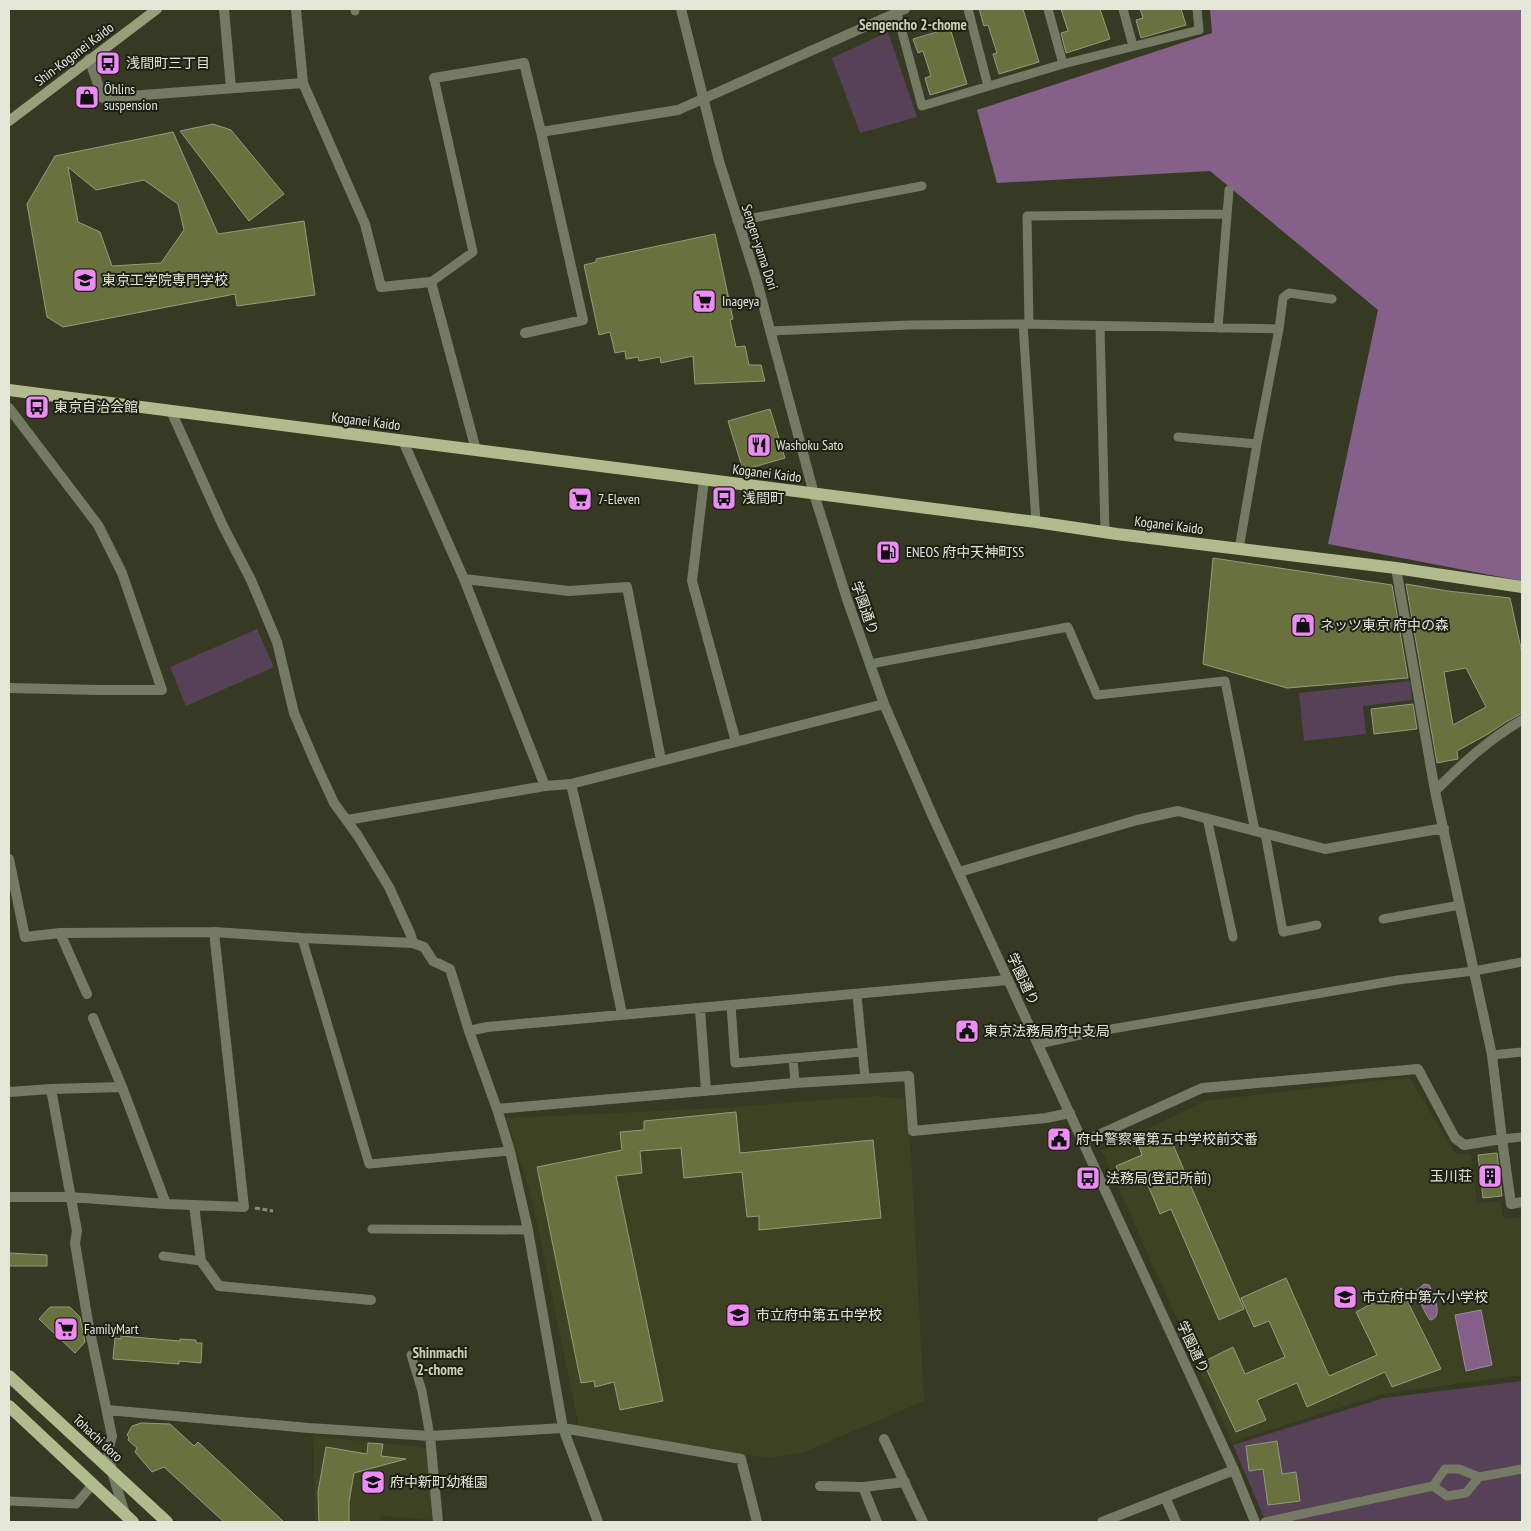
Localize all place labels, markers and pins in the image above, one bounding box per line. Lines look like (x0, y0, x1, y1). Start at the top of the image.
bus stop icon: 浅間町三丁目 (95, 50, 121, 76)
place label: 浅間町三丁目 (126, 54, 210, 72)
place label: Öhlins suspension (104, 80, 158, 114)
shop icon: Öhlins suspension (74, 84, 100, 110)
school or university icon: 東京工学院専門学校 (72, 267, 98, 293)
place label: 東京工学院専門学校 (102, 271, 228, 289)
supermarket icon: Inageya (691, 288, 717, 314)
place label: Inageya (722, 292, 759, 310)
bus stop icon: 東京自治会館 (24, 394, 50, 420)
place label: 東京自治会館 (54, 398, 138, 416)
restaurant icon: Washoku Sato (746, 432, 772, 458)
place label: Washoku Sato (776, 436, 843, 454)
bus stop icon: 浅間町 (711, 485, 737, 511)
supermarket icon: 7-Eleven (567, 486, 593, 512)
place label: 浅間町 (742, 489, 784, 507)
place label: 7-Eleven (598, 490, 640, 508)
fuel station icon: ENEOS 府中天神町SS (875, 539, 901, 565)
place label: ENEOS 府中天神町SS (906, 543, 1024, 561)
shop icon: ネッツ東京 府中の森 (1290, 612, 1316, 638)
place label: ネッツ東京 府中の森 (1320, 616, 1449, 634)
public building icon: 東京法務局府中支局 (954, 1018, 980, 1044)
place label: 東京法務局府中支局 (984, 1022, 1110, 1040)
public building icon: 府中警察署第五中学校前交番 (1046, 1126, 1072, 1152)
place label: 府中警察署第五中学校前交番 (1076, 1130, 1258, 1148)
building icon: 玉川荘 (1477, 1163, 1503, 1189)
bus stop icon: 法務局(登記所前) (1075, 1165, 1101, 1191)
place label: 玉川荘 (1430, 1167, 1472, 1185)
place label: 法務局(登記所前) (1106, 1169, 1211, 1187)
school or university icon: 市立府中第六小学校 (1332, 1284, 1358, 1310)
place label: 市立府中第六小学校 (1362, 1288, 1488, 1306)
school or university icon: 市立府中第五中学校 (725, 1302, 751, 1328)
place label: 市立府中第五中学校 (756, 1306, 882, 1324)
supermarket icon: FamilyMart (53, 1316, 79, 1342)
place label: FamilyMart (84, 1320, 139, 1338)
school or university icon: 府中新町幼稚園 (360, 1469, 386, 1495)
place label: 府中新町幼稚園 (390, 1473, 488, 1491)

